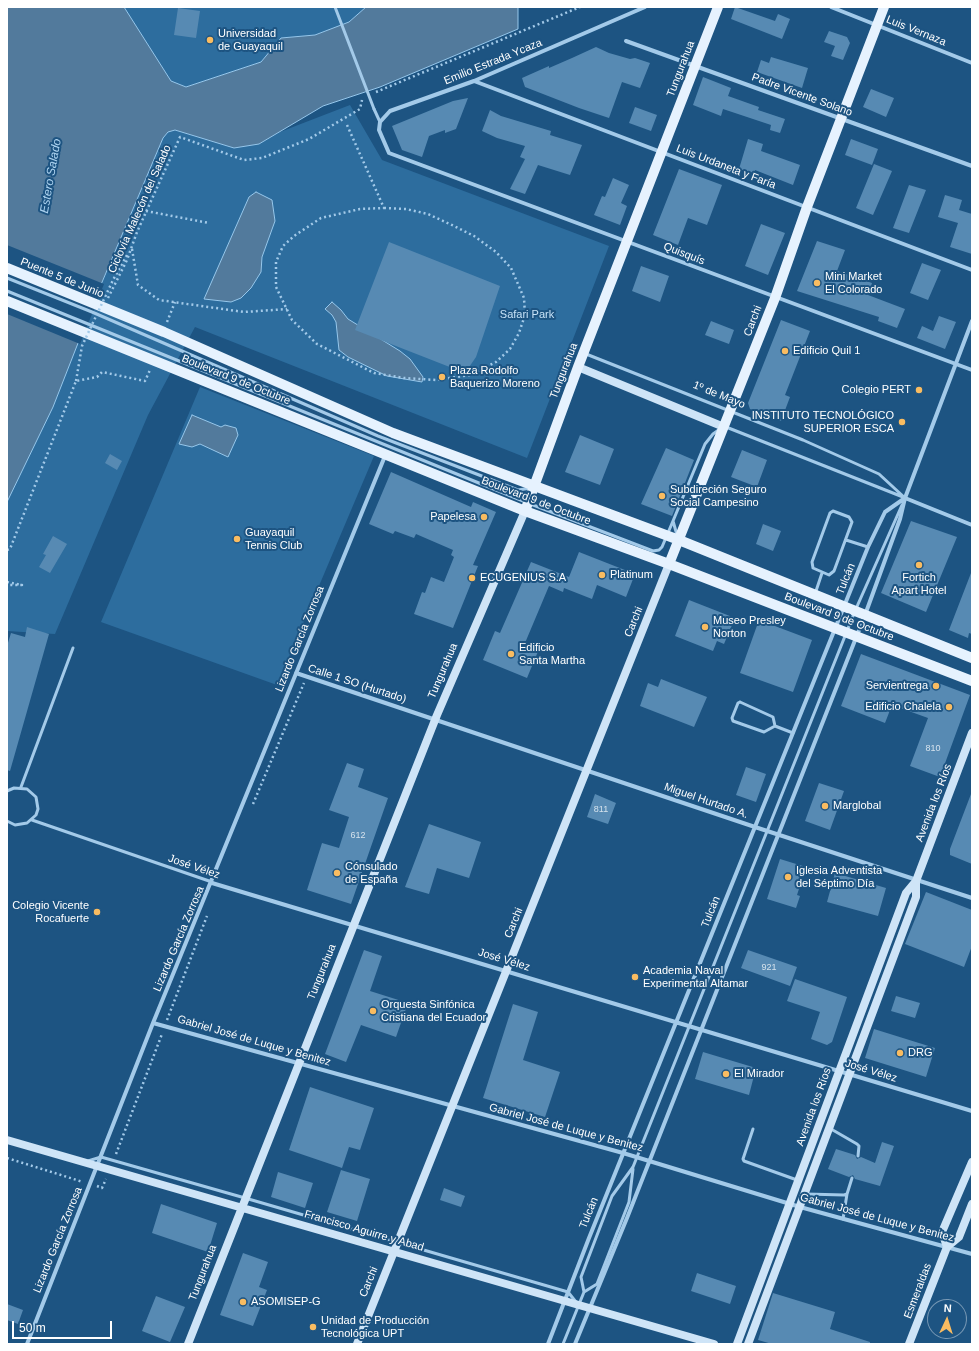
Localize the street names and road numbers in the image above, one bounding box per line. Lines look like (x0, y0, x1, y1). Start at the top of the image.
street label: Luis Vernaza (884, 13, 948, 49)
street label: Emilio Estrada Ycaza (442, 36, 544, 88)
street label: Tungurahua (664, 39, 698, 99)
street label: Padre Vicente Solano (750, 71, 854, 119)
street label: Luis Urdaneta y Faría (674, 142, 778, 192)
street label: Ciclovía Malecón del Salado (106, 143, 174, 275)
street label: Quisquís (661, 240, 707, 268)
street label: Puente 5 de Junio (18, 255, 106, 301)
street label: Carchi (741, 304, 765, 338)
street label: Tungurahua (547, 341, 581, 401)
street label: Boulevard 9 de Octubre (180, 352, 292, 408)
street label: 1º de Mayo (691, 379, 747, 411)
street label: Boulevard 9 de Octubre (479, 474, 593, 528)
street label: Tulcán (834, 561, 858, 597)
street label: Lizardo García Zorrosa (273, 584, 327, 694)
street label: Boulevard 9 de Octubre (782, 590, 896, 644)
street label: Carchi (622, 605, 646, 639)
street label: Tungurahua (425, 641, 461, 701)
street label: Calle 1 SO (Hurtado) (306, 662, 408, 706)
street label: Avenida los Ríos (913, 762, 955, 844)
street label: Miguel Hurtado A. (662, 780, 750, 822)
street label: José Vélez (166, 852, 222, 882)
street label: Lizardo García Zorrosa (151, 884, 207, 994)
street label: Tulcán (699, 894, 723, 930)
street label: Carchi (502, 906, 526, 940)
street label: Tungurahua (305, 942, 339, 1002)
street label: José Vélez (476, 946, 532, 974)
street label: Gabriel José de Luque y Benitez (176, 1013, 332, 1069)
street label: José Vélez (843, 1057, 899, 1085)
street label: Avenida los Ríos (794, 1066, 834, 1148)
street label: Gabriel José de Luque y Benitez (488, 1101, 644, 1155)
street label: Lizardo García Zorrosa (31, 1185, 85, 1295)
street label: Gabriel José de Luque y Benitez (799, 1191, 955, 1245)
street label: Tulcán (577, 1195, 601, 1231)
street label: Francisco Aguirre y Abad (303, 1208, 425, 1254)
street label: Tungurahua (186, 1243, 220, 1303)
street label: Esmeraldas (901, 1262, 935, 1320)
street label: Carchi (357, 1265, 381, 1299)

